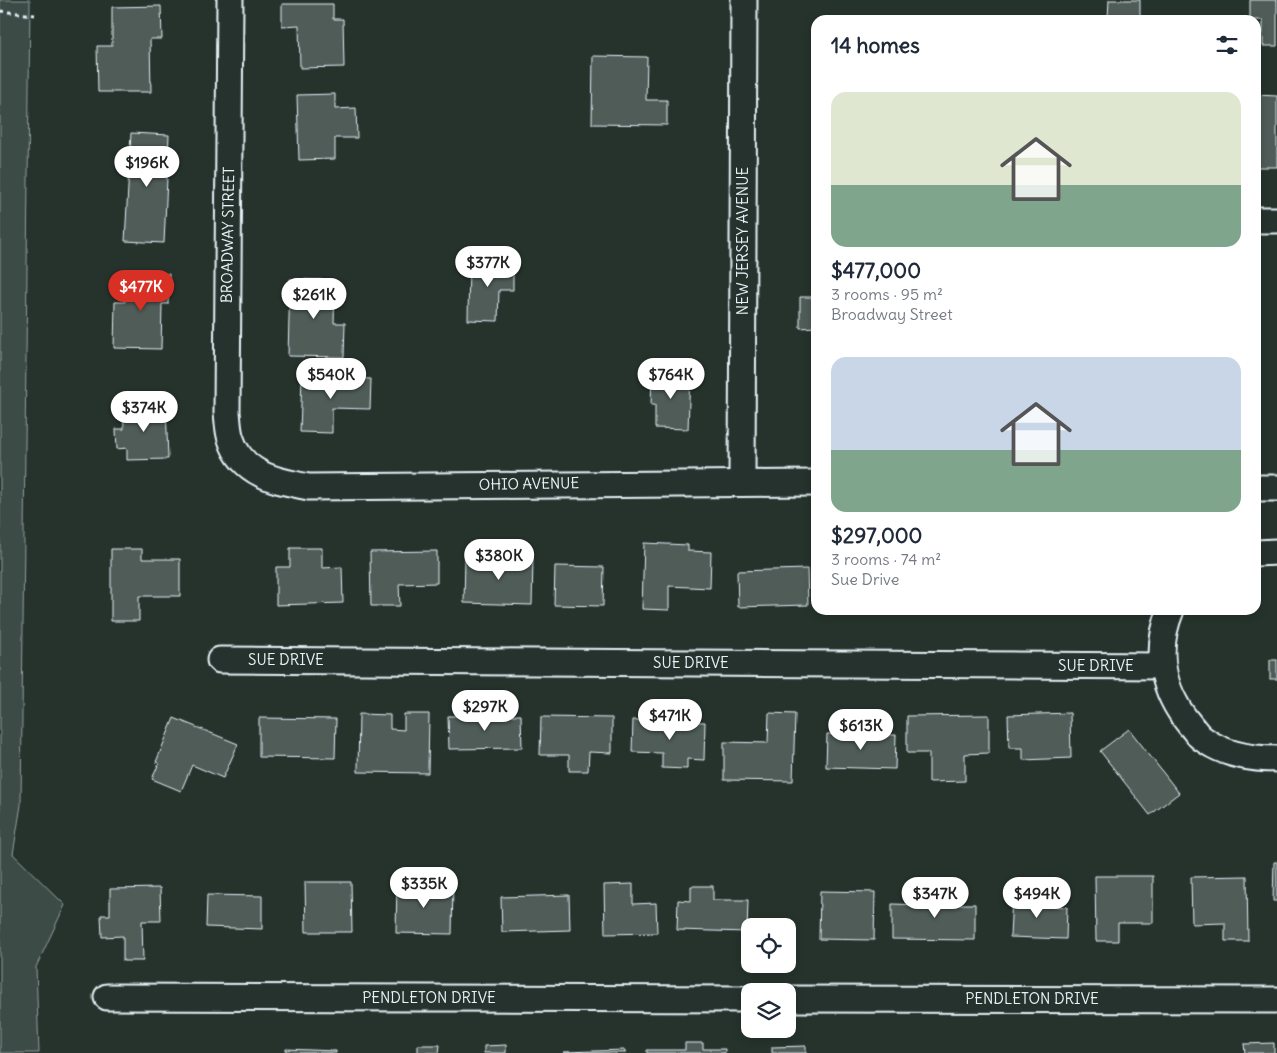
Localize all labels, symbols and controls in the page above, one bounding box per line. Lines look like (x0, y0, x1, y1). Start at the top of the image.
icon: filters (1213, 31, 1241, 59)
text: 14 homes (831, 32, 920, 59)
icon: home (991, 124, 1081, 214)
pin: $196K (112, 146, 182, 188)
text: $196K (125, 152, 169, 172)
street label: BROADWAY STREET (217, 167, 238, 303)
street label: NEW JERSEY AVENUE (733, 167, 752, 315)
pin: $377K (453, 246, 523, 288)
text: $377K (466, 252, 510, 272)
text: $477,000 (831, 257, 921, 284)
pin: $477K (106, 270, 176, 312)
text: $477K (119, 276, 163, 296)
pin: $261K (279, 278, 349, 320)
text: $261K (292, 284, 336, 304)
text: 3 rooms · 95 m² (831, 284, 943, 304)
text: Broadway Street (831, 304, 953, 324)
pin: $540K (296, 358, 366, 400)
pin: $764K (636, 358, 706, 400)
text: $540K (307, 364, 355, 384)
text: $764K (649, 364, 693, 384)
icon: home (991, 389, 1081, 479)
pin: $374K (109, 390, 179, 433)
text: $374K (122, 397, 166, 417)
street label: OHIO AVENUE (479, 473, 580, 494)
text: $297,000 (831, 522, 922, 549)
pin: $380K (464, 538, 534, 581)
text: $380K (475, 545, 523, 565)
text: 3 rooms · 74 m² (831, 549, 941, 569)
text: Sue Drive (831, 569, 899, 589)
street label: SUE DRIVE (248, 650, 324, 669)
street label: SUE DRIVE (653, 653, 729, 672)
street label: SUE DRIVE (1058, 656, 1134, 675)
pin: $297K (450, 690, 520, 732)
text: $297K (463, 696, 507, 716)
pin: $471K (635, 698, 705, 741)
text: $471K (649, 705, 691, 725)
pin: $613K (826, 708, 896, 751)
text: $613K (839, 715, 883, 735)
pin: $335K (389, 866, 459, 909)
text: $335K (401, 873, 447, 893)
pin: $347K (900, 876, 970, 919)
pin: $494K (1002, 876, 1072, 919)
text: $347K (913, 883, 957, 903)
text: $494K (1014, 883, 1060, 903)
map controls (741, 918, 796, 1038)
button: locate (741, 918, 796, 973)
button: layers (741, 983, 796, 1038)
street label: PENDLETON DRIVE (362, 988, 496, 1007)
street label: PENDLETON DRIVE (965, 989, 1099, 1008)

